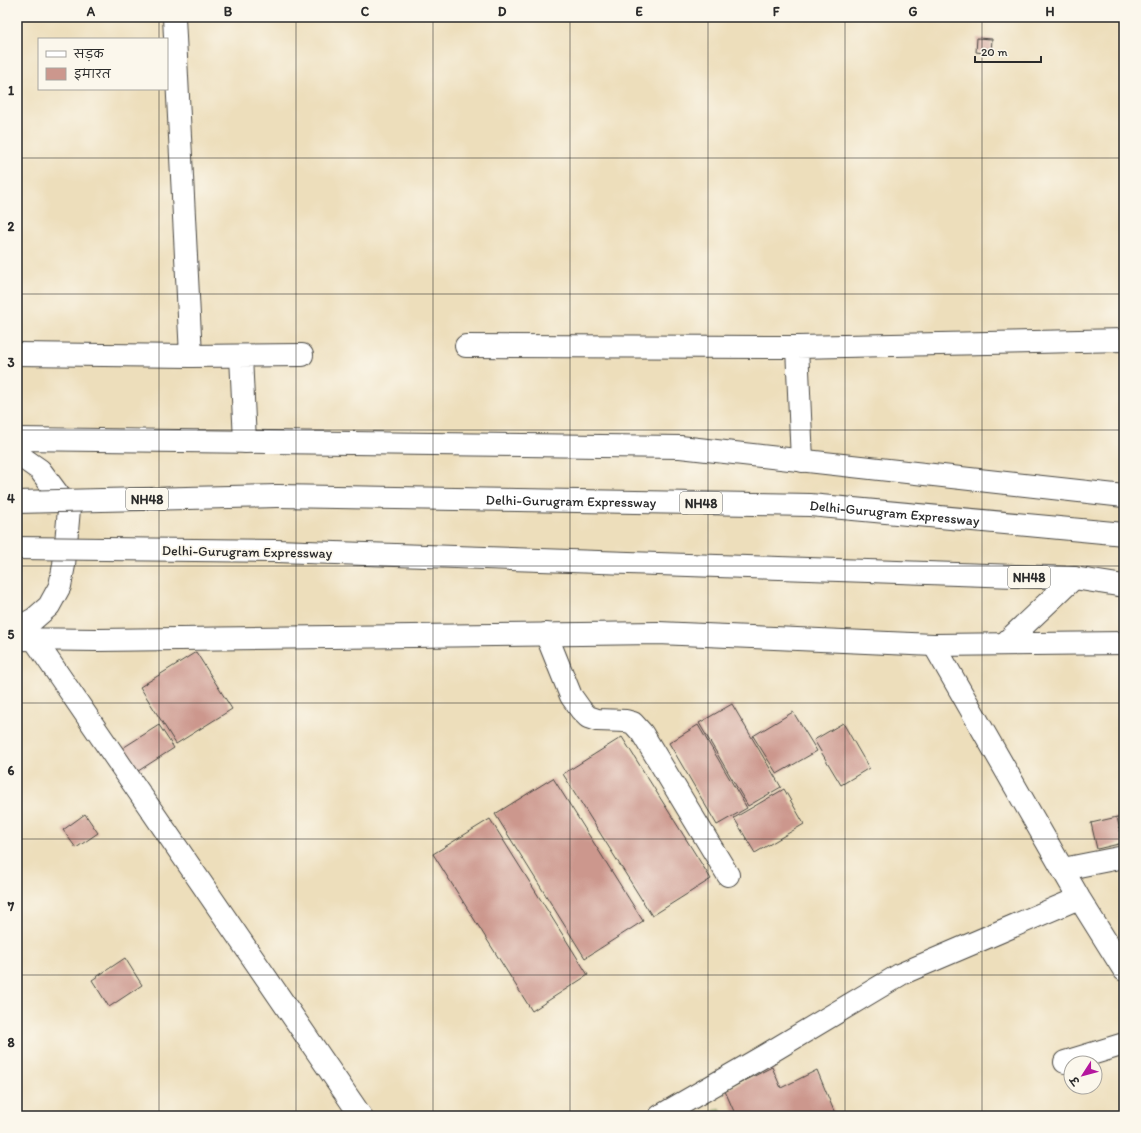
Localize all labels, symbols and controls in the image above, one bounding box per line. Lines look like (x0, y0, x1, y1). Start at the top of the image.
text: A (86, 4, 96, 19)
text: B (224, 4, 233, 19)
text: C (361, 4, 370, 19)
text: D (498, 4, 507, 19)
text: E (635, 4, 643, 19)
text: F (773, 4, 780, 19)
text: G (909, 4, 918, 19)
text: H (1046, 4, 1055, 19)
legend (38, 38, 168, 90)
scale bar (975, 38, 1041, 64)
text: 20 m (981, 45, 1008, 59)
text: सड़क (73, 47, 105, 62)
text: इमारत (74, 67, 112, 81)
text: 1 (8, 83, 14, 98)
text: 2 (8, 219, 15, 234)
text: 3 (7, 355, 15, 370)
road number: NH48 (126, 488, 168, 510)
text: 4 (7, 491, 15, 506)
street label: Delhi-Gurugram Expressway (486, 491, 657, 511)
road number: NH48 (680, 492, 722, 514)
street label: Delhi-Gurugram Expressway (809, 497, 981, 529)
street label: Delhi-Gurugram Expressway (162, 542, 333, 562)
road number: NH48 (1008, 566, 1050, 588)
text: 5 (8, 627, 15, 642)
text: 6 (8, 763, 15, 778)
text: 7 (7, 899, 15, 914)
text: 8 (7, 1035, 15, 1050)
north arrow (1063, 1055, 1103, 1095)
text: उ (1067, 1072, 1083, 1088)

